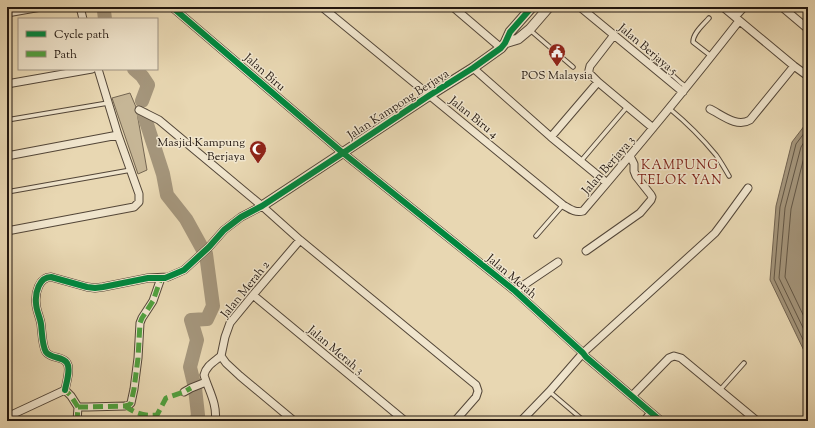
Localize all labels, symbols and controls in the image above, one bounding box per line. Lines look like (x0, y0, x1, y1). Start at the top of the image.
legend (18, 18, 158, 70)
street label: Jalan Berjaya 5 (613, 19, 681, 80)
text: Cycle path (54, 26, 109, 44)
public building icon: POS Malaysia (547, 42, 567, 67)
text: Path (54, 46, 77, 64)
street label: Jalan Biru (239, 49, 289, 96)
street label: Jalan Kampong Berjaya (343, 65, 453, 145)
place label: POS Malaysia (521, 67, 593, 85)
street label: Jalan Biru 4 (444, 92, 502, 143)
street label: Jalan Berjaya 3 (577, 132, 640, 200)
place label: Masjid Kampung Berjaya (157, 134, 245, 166)
mosque icon: Masjid Kampung Berjaya (248, 139, 268, 164)
district label: KAMPUNG TELOK YAN (637, 157, 723, 190)
street label: Jalan Merah (481, 250, 541, 303)
street label: Jalan Merah 2 (216, 257, 275, 323)
street label: Jalan Merah 3 (303, 321, 367, 380)

